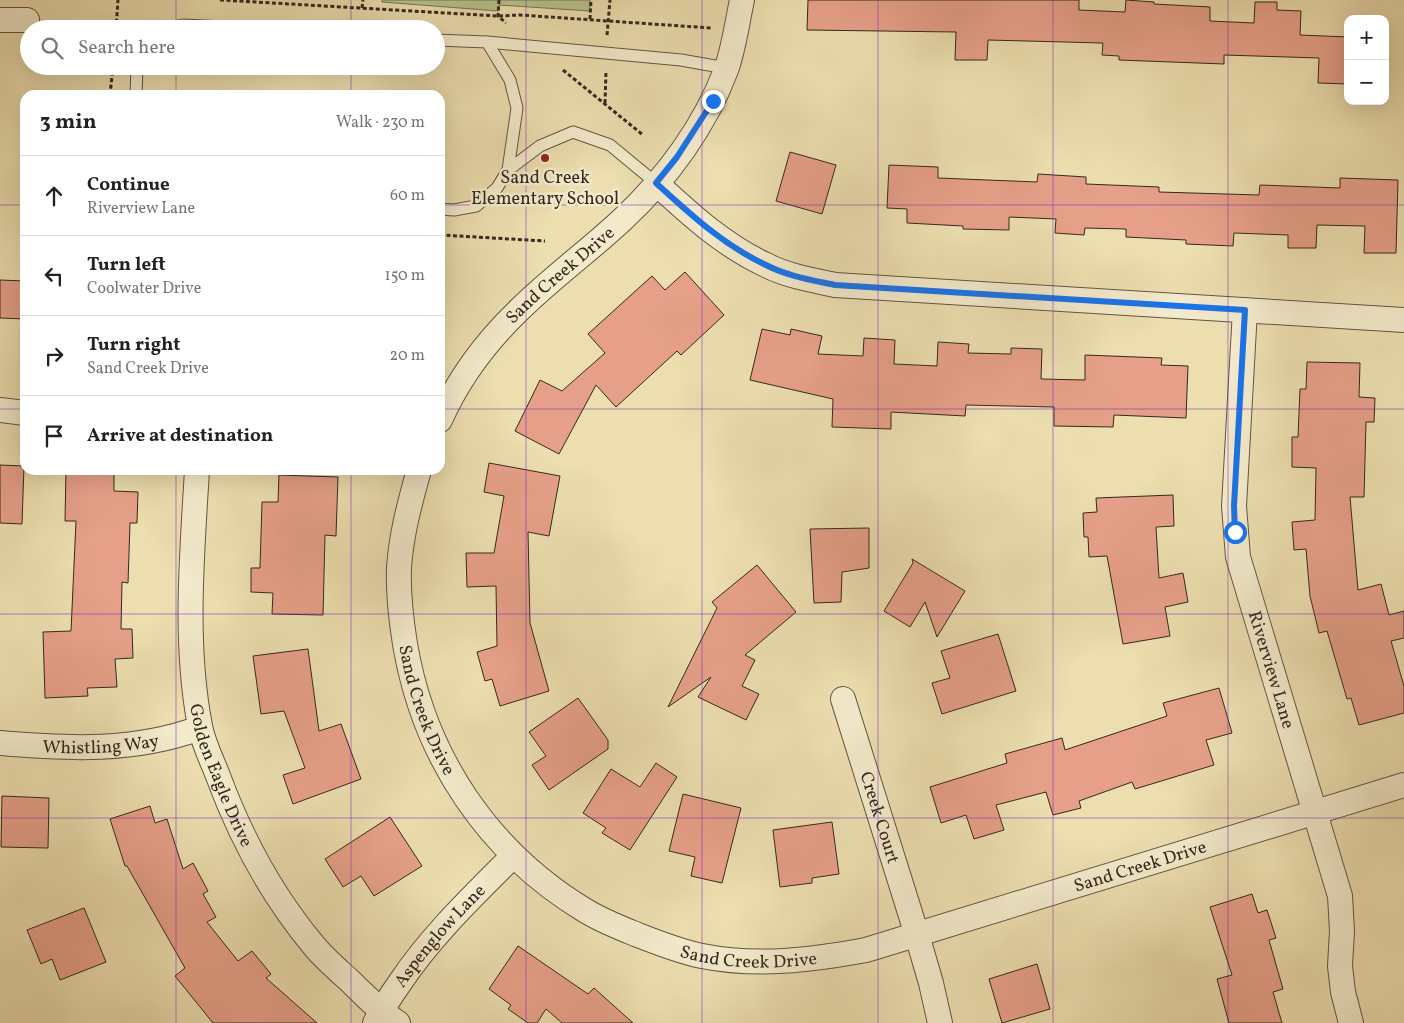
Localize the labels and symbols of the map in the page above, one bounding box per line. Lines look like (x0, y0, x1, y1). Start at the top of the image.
route end (702, 90, 725, 113)
marker: Sand Creek Elementary School (539, 152, 551, 164)
place label: Sand Creek Elementary School (471, 166, 619, 212)
street label: Sand Creek Drive (501, 221, 621, 330)
route start (1224, 521, 1247, 544)
street label: Riverview Lane (1241, 608, 1300, 732)
street label: Sand Creek Drive (391, 643, 460, 780)
street label: Golden Eagle Drive (182, 702, 258, 852)
street label: Whistling Way (42, 729, 162, 761)
street label: Creek Court (852, 769, 905, 867)
street label: Sand Creek Drive (1071, 835, 1210, 899)
street label: Aspenglow Lane (389, 879, 492, 993)
street label: Sand Creek Drive (677, 940, 818, 976)

